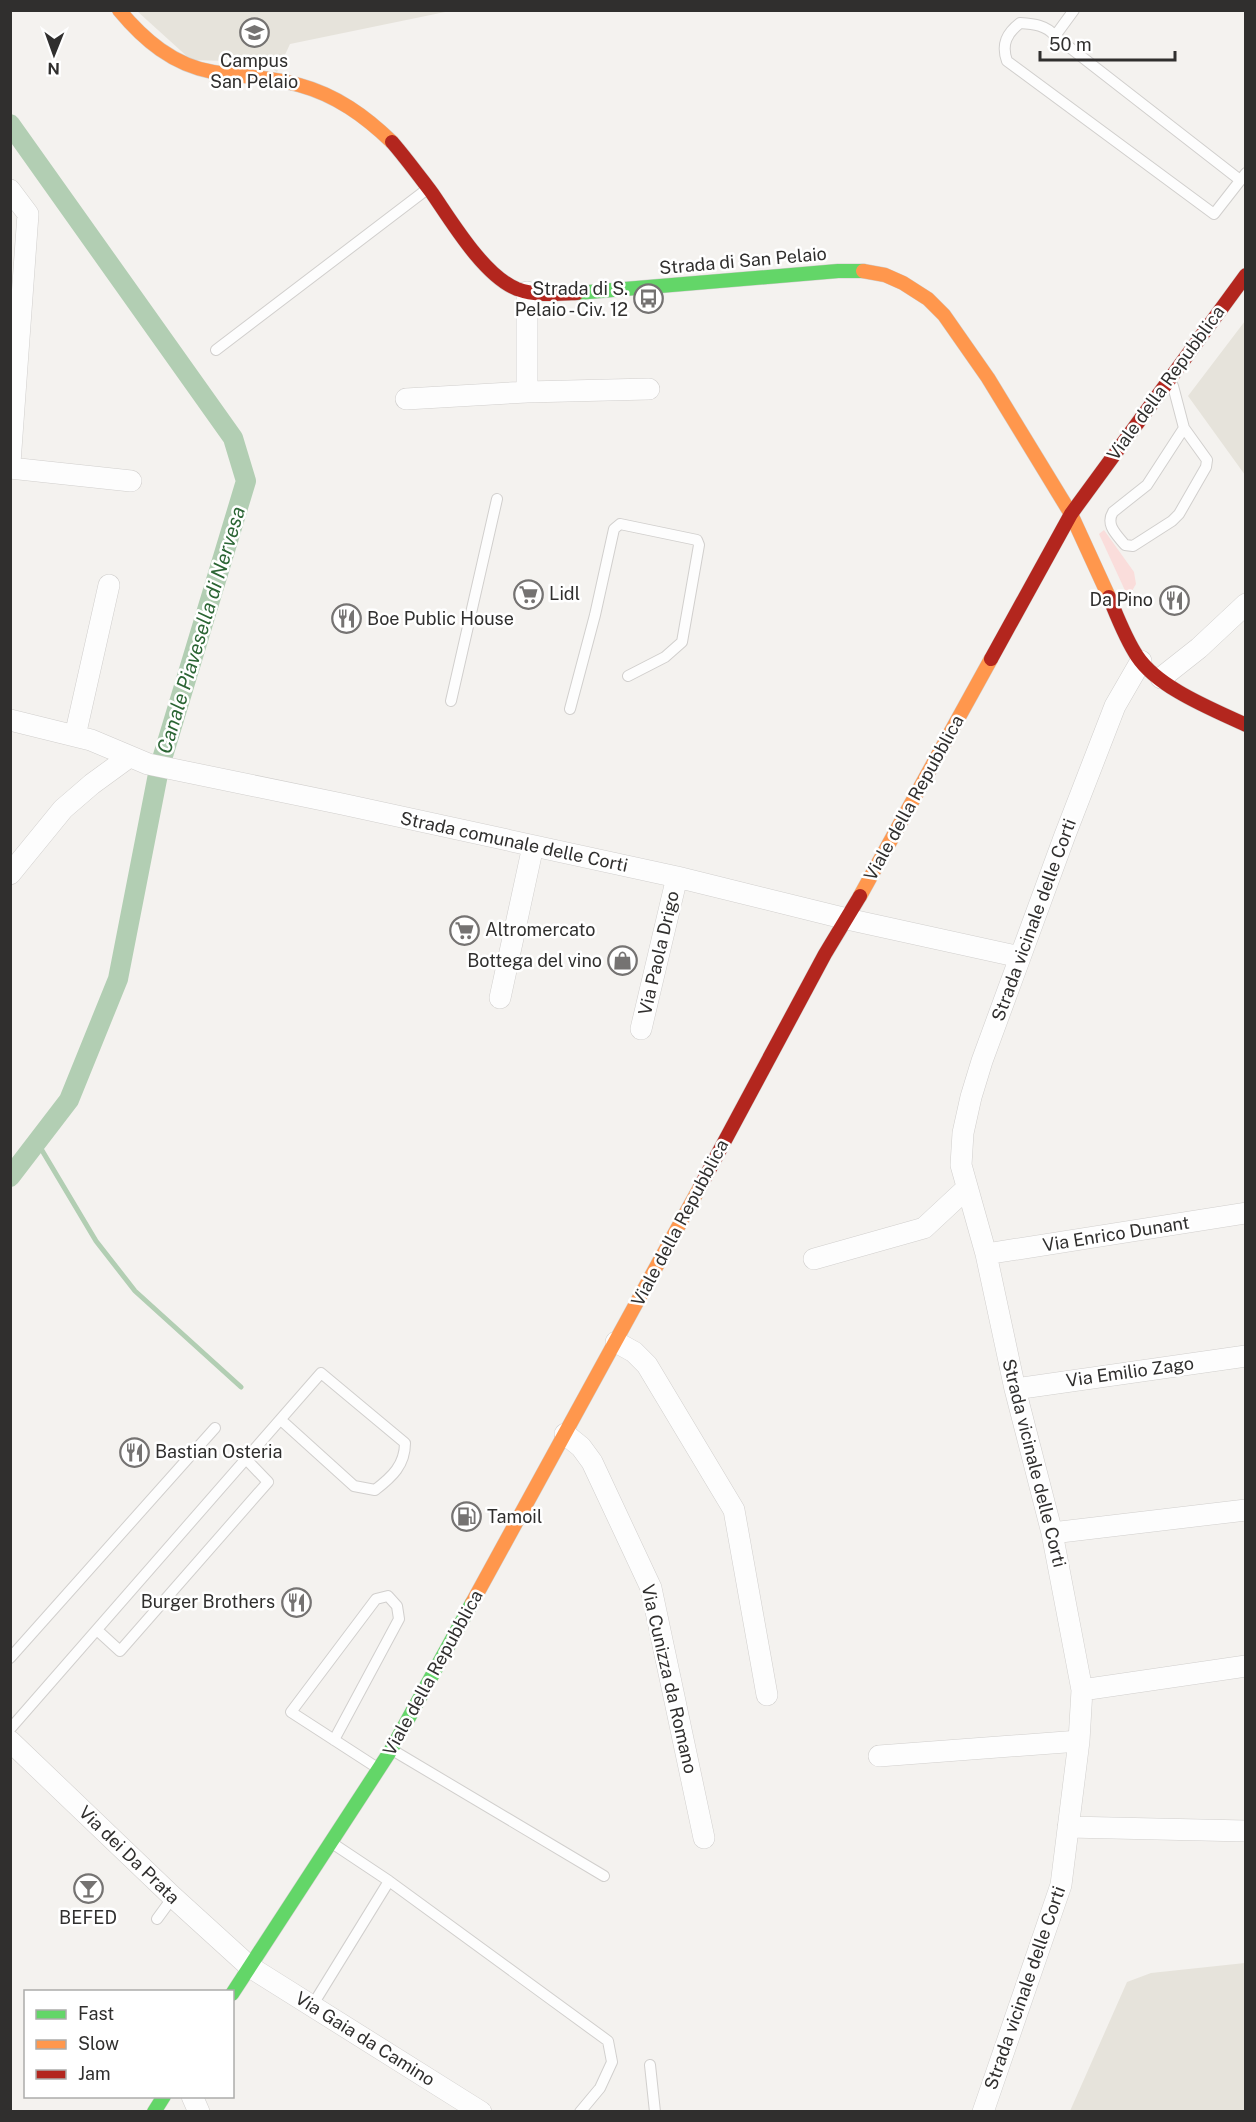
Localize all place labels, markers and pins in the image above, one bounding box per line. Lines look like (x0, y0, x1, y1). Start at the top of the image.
school or university icon: Campus San Pelaio (238, 16, 270, 48)
place label: Campus San Pelaio (210, 50, 298, 92)
place label: Strada di S. Pelaio - Civ. 12 (515, 278, 628, 320)
bus stop icon: Strada di S. Pelaio - Civ. 12 (633, 283, 665, 315)
supermarket icon: Lidl (512, 578, 544, 610)
place label: Lidl (549, 583, 580, 604)
restaurant icon: Da Pino (1158, 584, 1190, 616)
place label: Da Pino (1090, 589, 1153, 610)
restaurant icon: Boe Public House (330, 603, 362, 635)
place label: Boe Public House (367, 608, 514, 629)
supermarket icon: Altromercato (448, 914, 480, 946)
place label: Altromercato (485, 919, 595, 940)
shop icon: Bottega del vino (607, 945, 639, 977)
place label: Bottega del vino (467, 950, 602, 971)
restaurant icon: Bastian Osteria (118, 1436, 150, 1468)
place label: Bastian Osteria (155, 1441, 282, 1462)
fuel station icon: Tamoil (450, 1501, 482, 1533)
place label: Tamoil (487, 1506, 542, 1527)
restaurant icon: Burger Brothers (280, 1586, 312, 1618)
place label: Burger Brothers (141, 1591, 275, 1612)
bar icon: BEFED (72, 1873, 104, 1905)
place label: BEFED (59, 1907, 117, 1928)

